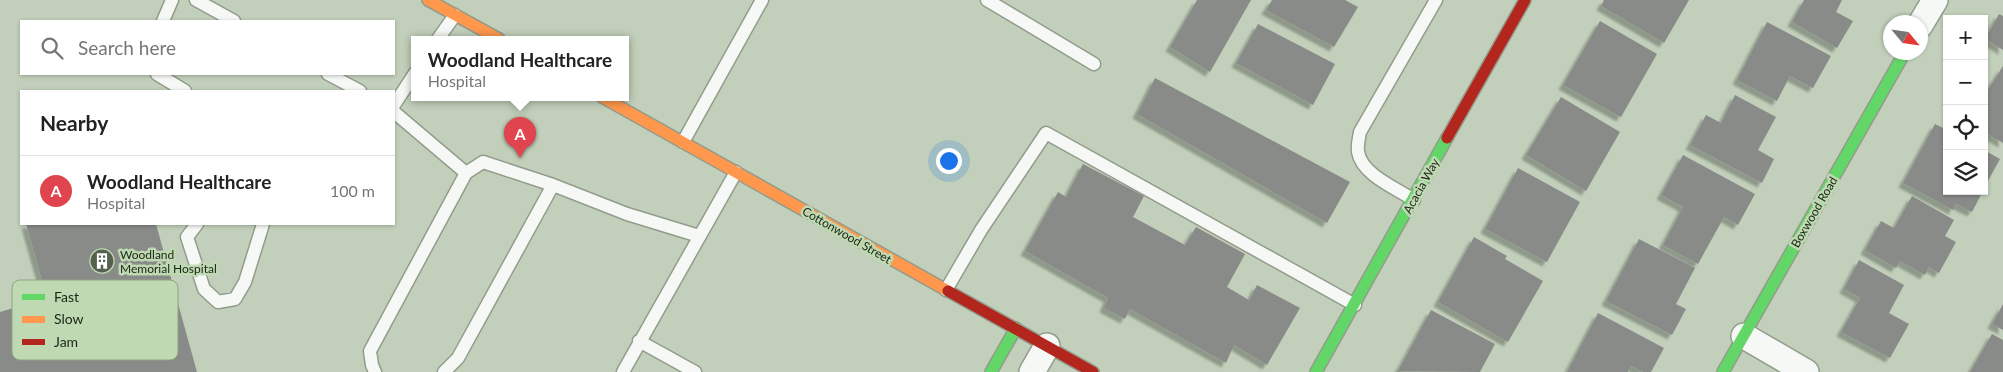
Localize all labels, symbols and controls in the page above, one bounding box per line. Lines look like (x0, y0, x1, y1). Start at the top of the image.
north arrow (1883, 15, 1928, 60)
map controls (1943, 15, 1988, 195)
button: + (1943, 15, 1988, 60)
search box (20, 20, 395, 75)
icon: search (38, 34, 66, 62)
text: Search here (78, 36, 176, 59)
popup (411, 36, 629, 101)
text: Woodland Healthcare (428, 48, 612, 71)
button: − (1943, 60, 1988, 105)
text: Hospital (428, 71, 486, 90)
button: locate (1943, 105, 1988, 150)
text: Nearby (40, 110, 108, 135)
pin: A (504, 117, 536, 158)
your location (936, 148, 962, 174)
button: layers (1943, 150, 1988, 195)
street label: Acacia Way (1400, 155, 1443, 216)
text: Woodland Healthcare (87, 170, 271, 193)
street label: Boxwood Road (1788, 174, 1840, 250)
text: A (50, 181, 62, 200)
text: 100 m (330, 181, 375, 200)
text: Hospital (87, 193, 145, 212)
street label: Cottonwood Street (800, 203, 895, 267)
place label: Woodland Memorial Hospital (120, 247, 217, 276)
building icon: Woodland Memorial Hospital (89, 248, 115, 274)
legend (12, 280, 178, 360)
text: Fast (54, 288, 79, 305)
text: Slow (54, 310, 84, 327)
text: Jam (54, 333, 78, 350)

